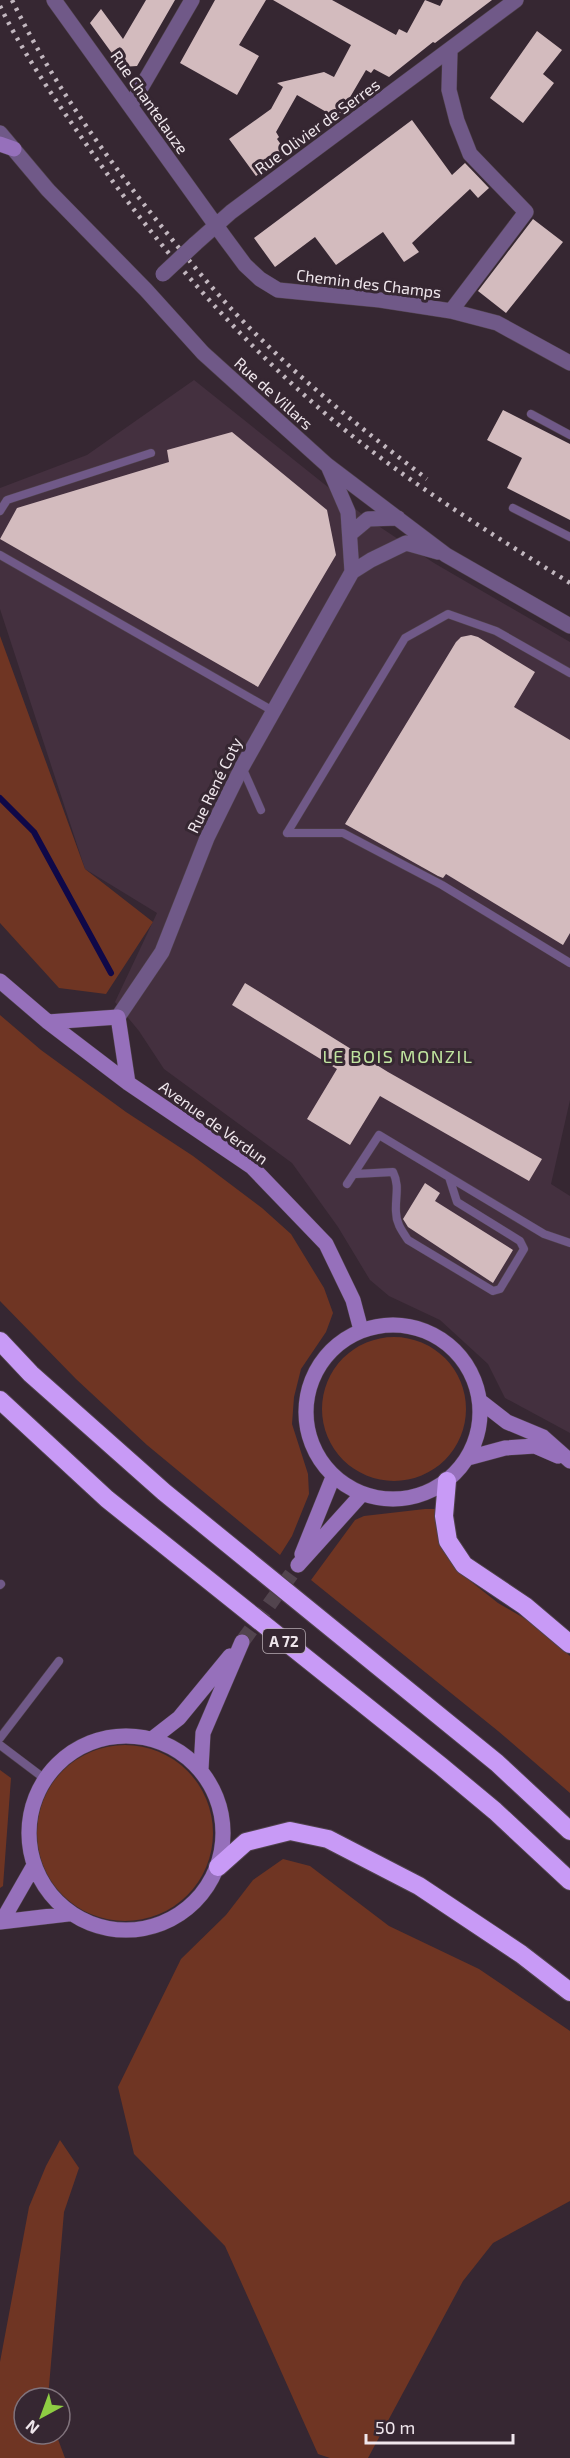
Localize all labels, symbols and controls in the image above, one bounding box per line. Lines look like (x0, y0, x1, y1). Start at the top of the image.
street label: Rue Chantelauze (107, 47, 193, 157)
street label: Rue Olivier de Serres (251, 74, 383, 178)
street label: Chemin des Champs (295, 265, 443, 301)
street label: Rue de Villars (231, 353, 317, 433)
street label: Rue René Coty (183, 734, 246, 836)
district label: LE BOIS MONZIL (322, 1045, 474, 1067)
street label: Avenue de Verdun (156, 1076, 272, 1168)
road number: A 72 (263, 1629, 305, 1653)
north arrow (12, 2386, 72, 2446)
scale bar (366, 2407, 513, 2445)
text: 50 m (375, 2416, 415, 2438)
text: N (21, 2417, 42, 2439)

